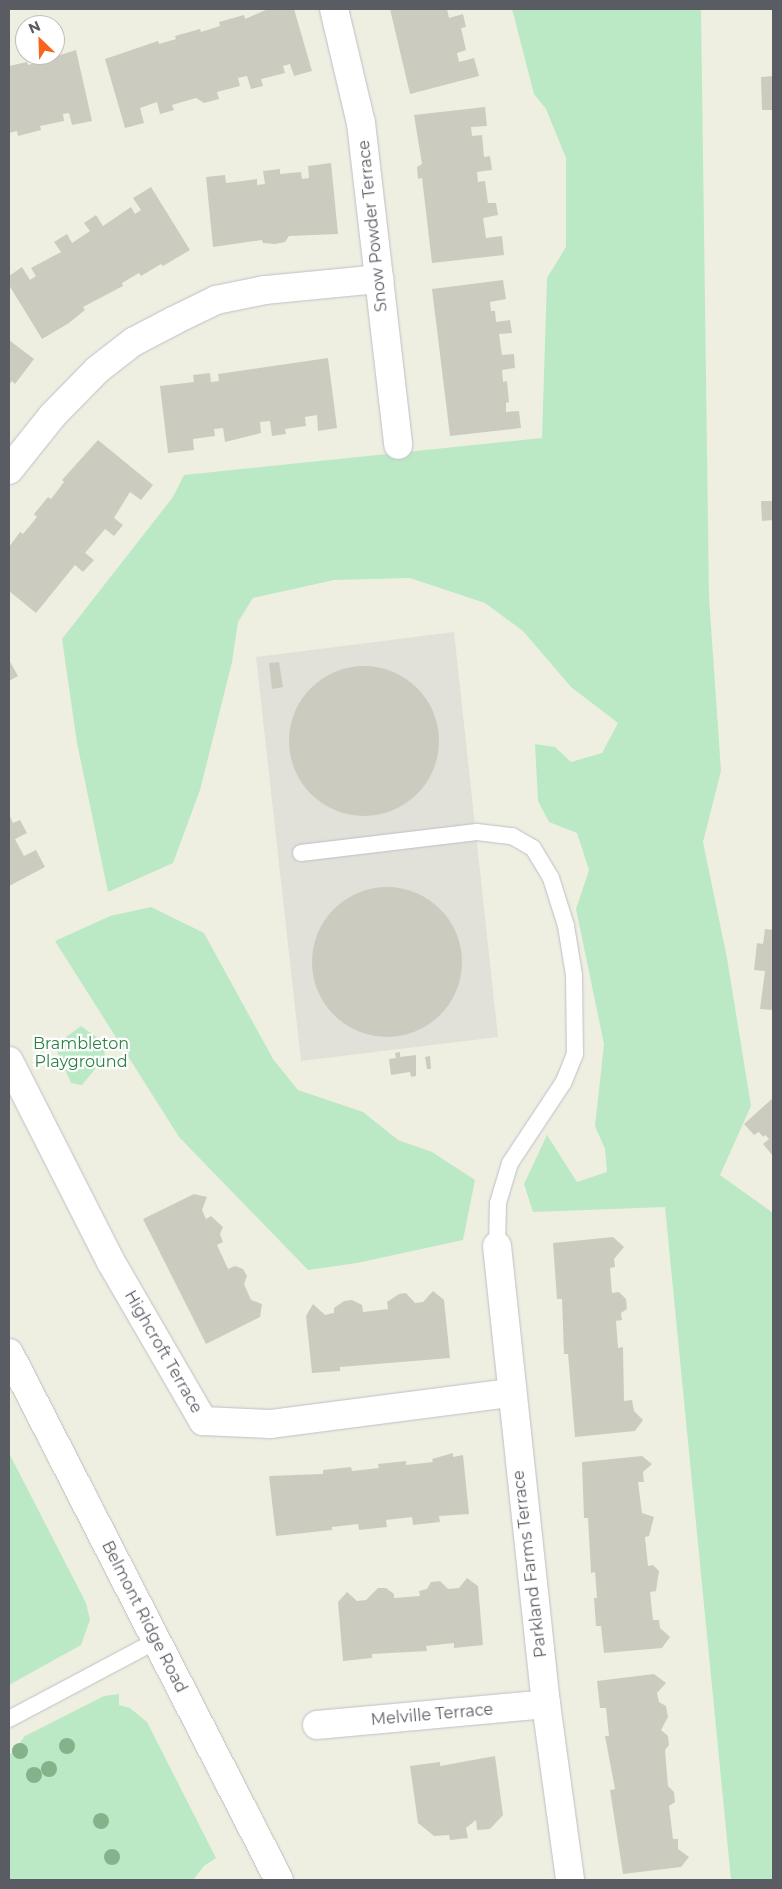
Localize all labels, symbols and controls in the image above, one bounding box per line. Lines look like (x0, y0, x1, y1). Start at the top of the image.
north arrow (15, 15, 65, 65)
text: N (25, 17, 43, 38)
street label: Snow Powder Terrace (354, 139, 392, 313)
park label: Brambleton Playground (33, 1034, 129, 1072)
street label: Highcroft Terrace (120, 1287, 206, 1417)
street label: Parkland Farms Terrace (509, 1469, 551, 1659)
street label: Belmont Ridge Road (97, 1538, 191, 1696)
street label: Melville Terrace (370, 1700, 494, 1730)

